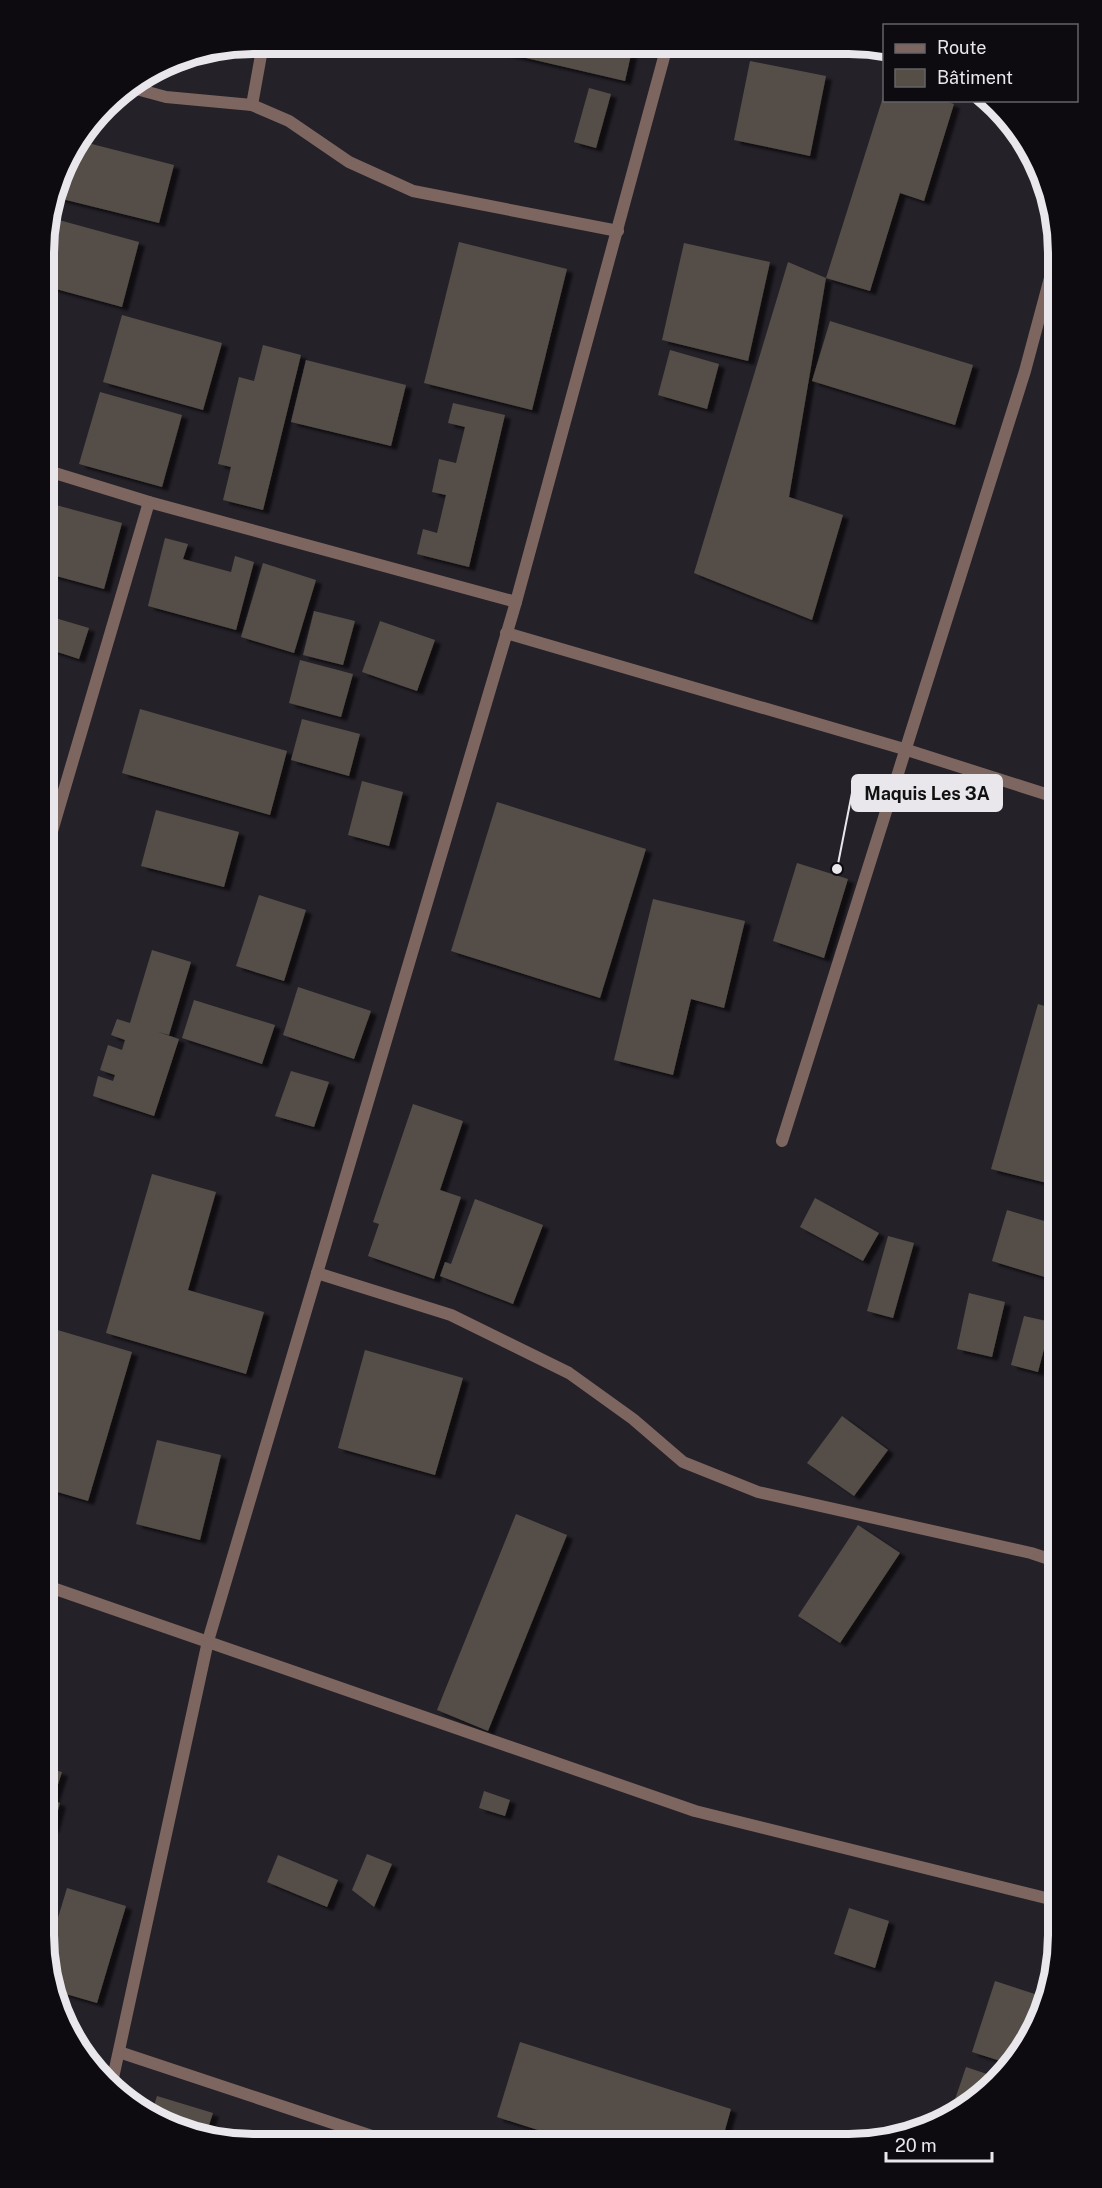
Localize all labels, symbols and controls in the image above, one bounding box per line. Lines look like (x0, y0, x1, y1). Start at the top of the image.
legend (883, 24, 1078, 102)
text: Route (937, 37, 986, 58)
text: Bâtiment (937, 67, 1013, 88)
callout: Maquis Les 3A (852, 775, 1002, 811)
text: Maquis Les 3A (864, 783, 990, 804)
scale bar (886, 2125, 992, 2163)
text: 20 m (895, 2135, 937, 2156)

